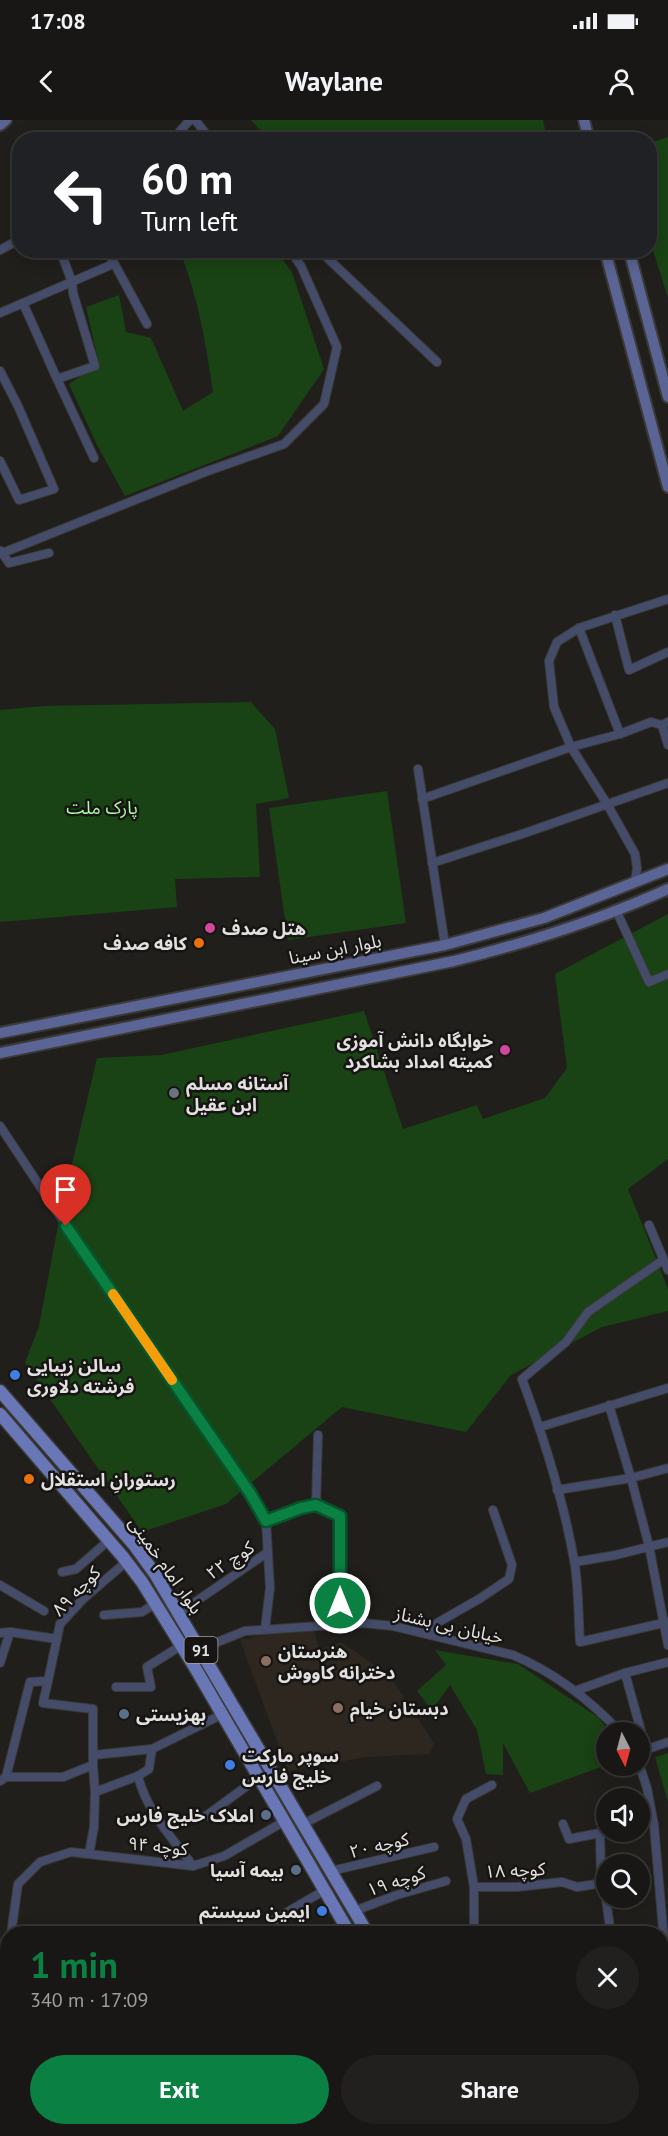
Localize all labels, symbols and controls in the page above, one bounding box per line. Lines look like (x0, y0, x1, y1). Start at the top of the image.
text: 17:08 (30, 7, 86, 35)
text: Waylane (285, 64, 383, 98)
icon: back (30, 65, 63, 98)
icon: person (605, 65, 638, 98)
text: 60 m (141, 151, 233, 206)
icon: left (42, 156, 120, 234)
text: Turn left (141, 204, 238, 238)
park label: پارک ملت (66, 796, 138, 819)
place label: هتل صدف (222, 917, 306, 940)
marker: هتل صدف (203, 921, 217, 935)
street label: بلوار ابن سینا (287, 929, 383, 969)
place label: کافه صدف (103, 932, 188, 955)
marker: کافه صدف (192, 936, 206, 950)
place label: خوابگاه دانش آموزی کمیته امداد بشاکرد (336, 1029, 494, 1073)
marker: خوابگاه دانش آموزی کمیته امداد بشاکرد (498, 1043, 512, 1057)
place label: آستانه مسلم ابن عقیل (186, 1072, 289, 1116)
marker: آستانه مسلم ابن عقیل (167, 1086, 181, 1100)
pin (40, 1164, 91, 1226)
icon: arrive (49, 1173, 82, 1206)
place label: سالن زیبایی فرشته دلاوری (27, 1354, 134, 1398)
marker: سالن زیبایی فرشته دلاوری (8, 1368, 22, 1382)
place label: رستورانِ استقلال (41, 1468, 176, 1494)
marker: رستورانِ استقلال (22, 1472, 36, 1486)
street label: بلوار امام خمینی (121, 1512, 208, 1620)
street label: کوچ ۲۲ (202, 1535, 260, 1586)
street label: کوچه ۸۹ (47, 1561, 106, 1621)
position arrow (308, 1571, 372, 1635)
street label: خیابان بی بشناز (391, 1601, 506, 1649)
road number: 91 (184, 1637, 218, 1663)
place label: هنرستان دخترانه کاووش (278, 1640, 395, 1684)
marker: هنرستان دخترانه کاووش (259, 1654, 273, 1668)
place label: دبستان خیام (350, 1697, 449, 1722)
marker: دبستان خیام (331, 1701, 345, 1715)
place label: بهزیستی (136, 1703, 206, 1726)
marker: بهزیستی (117, 1707, 131, 1721)
north arrow (596, 1722, 650, 1776)
map controls (596, 1722, 650, 1908)
place label: سوپر مارکت خلیج فارس (242, 1744, 339, 1790)
marker: سوپر مارکت خلیج فارس (223, 1758, 237, 1772)
button: sound (596, 1788, 650, 1842)
place label: املاک خلیج فارس (116, 1804, 254, 1829)
marker: املاک خلیج فارس (259, 1808, 273, 1822)
street label: کوچه ۲۰ (347, 1827, 412, 1863)
street label: کوچه ۹۴ (127, 1831, 190, 1861)
button: search (596, 1854, 650, 1908)
street label: کوچه ۱۸ (484, 1857, 546, 1883)
place label: بیمه آسیا (210, 1859, 284, 1882)
street label: کوچه ۱۹ (364, 1861, 429, 1901)
marker: بیمه آسیا (289, 1863, 303, 1877)
place label: ایمین سیستم (199, 1900, 310, 1925)
marker: ایمین سیستم (315, 1904, 329, 1918)
text: 1 min (30, 1941, 118, 1988)
button: close (576, 1946, 639, 2009)
text: 340 m · 17:09 (30, 1987, 148, 2013)
button: Exit (30, 2055, 329, 2124)
button: Share (341, 2055, 639, 2124)

